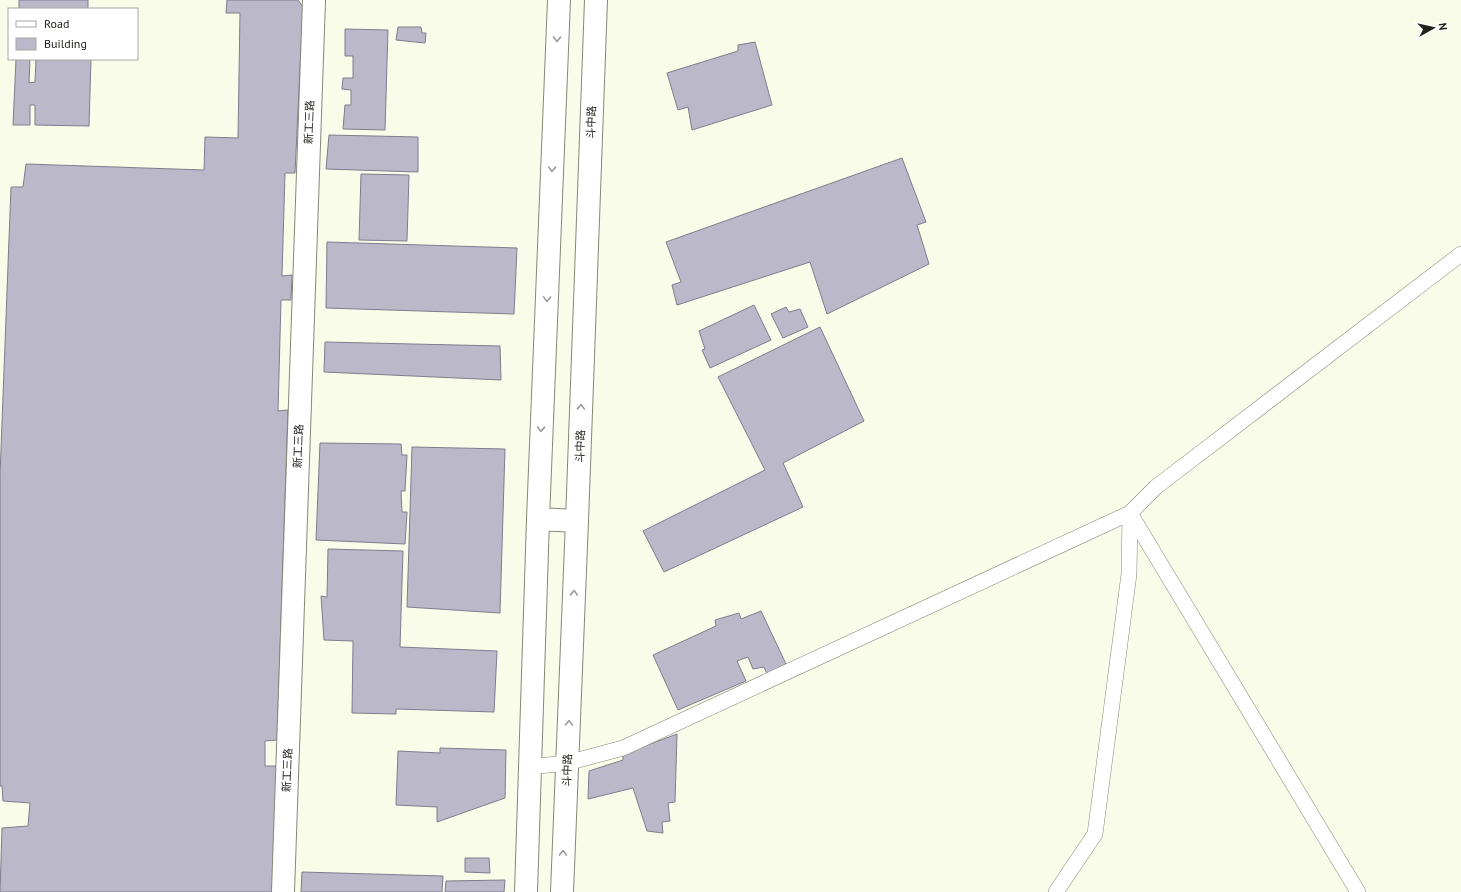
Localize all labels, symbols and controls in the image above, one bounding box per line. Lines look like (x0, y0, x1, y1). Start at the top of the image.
legend (8, 8, 138, 60)
north arrow (1413, 8, 1453, 48)
text: Road (44, 16, 69, 31)
text: N (1435, 22, 1450, 31)
text: Building (44, 36, 87, 51)
one-way arrow (553, 36, 562, 42)
street label: 新工三路 (301, 100, 317, 144)
street label: 斗中路 (583, 105, 599, 139)
one-way arrow (548, 166, 556, 172)
one-way arrow (542, 296, 551, 302)
one-way arrow (577, 404, 585, 410)
street label: 新工三路 (290, 424, 306, 468)
one-way arrow (537, 426, 546, 432)
street label: 斗中路 (572, 429, 588, 463)
one-way arrow (570, 590, 578, 596)
one-way arrow (564, 720, 573, 726)
street label: 新工三路 (279, 748, 295, 792)
street label: 斗中路 (559, 753, 575, 787)
one-way arrow (559, 850, 568, 856)

